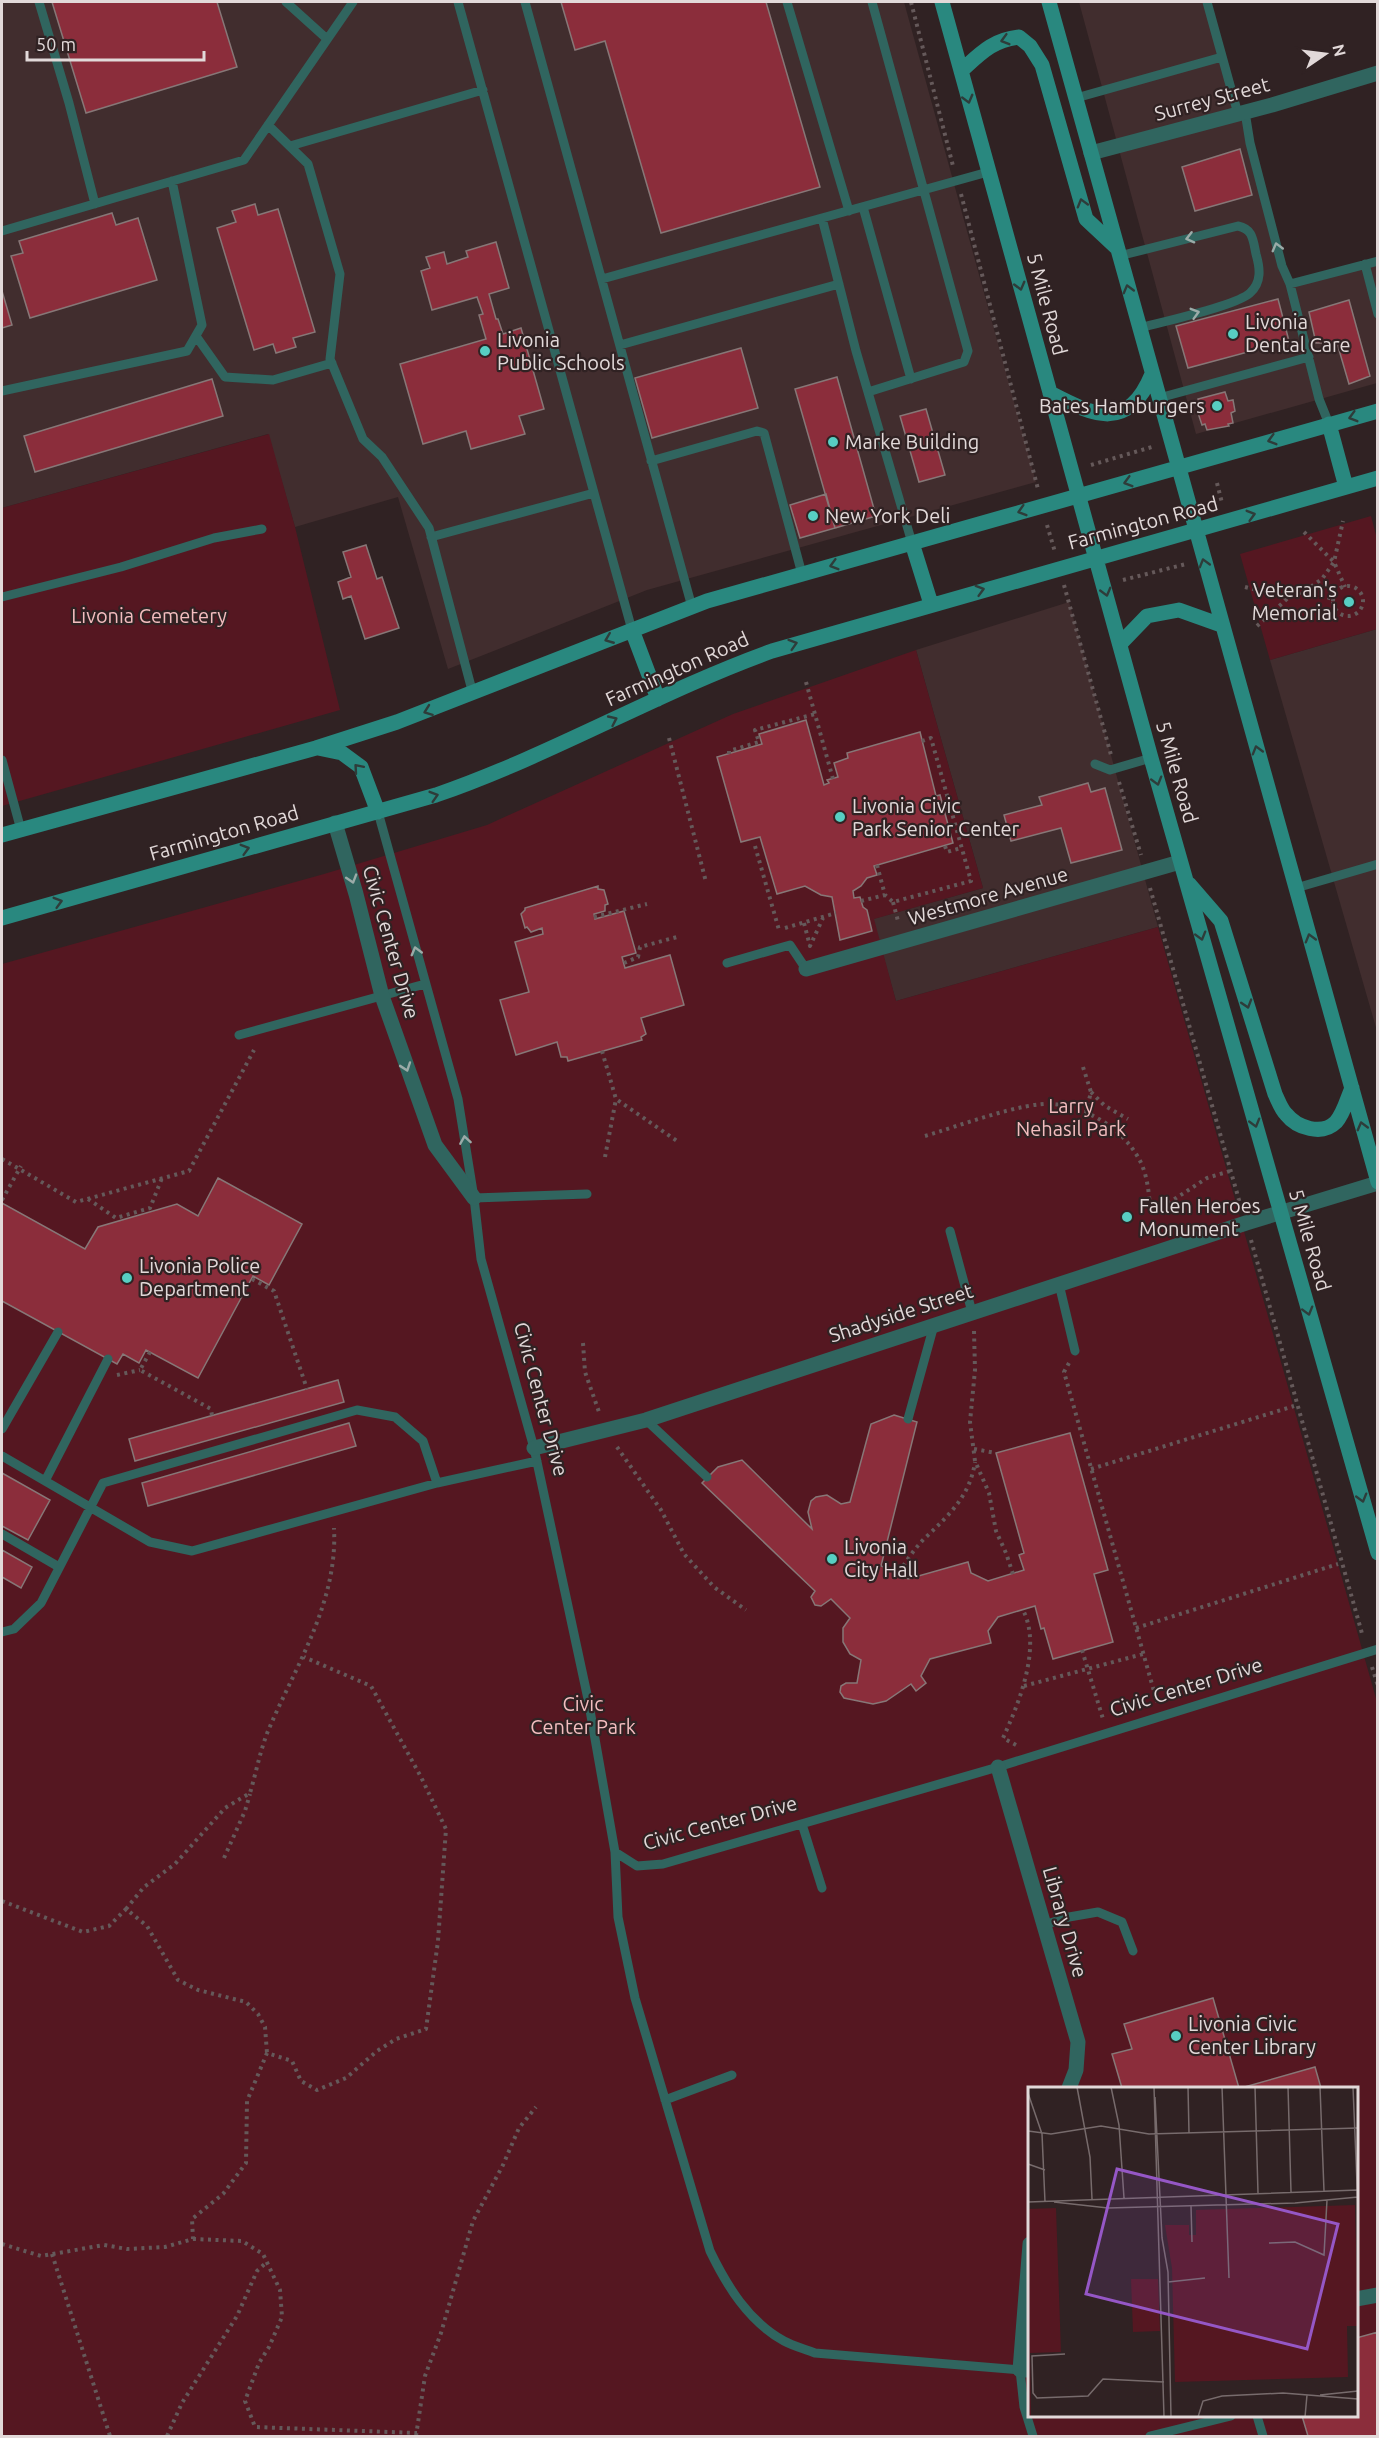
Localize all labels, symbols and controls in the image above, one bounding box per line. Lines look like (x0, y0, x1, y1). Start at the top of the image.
scale bar (27, 24, 204, 62)
north arrow (1295, 24, 1355, 84)
one-way arrow (1000, 33, 1011, 45)
text: 50 m (36, 34, 76, 54)
text: N (1329, 42, 1350, 58)
street label: Surrey Street (1152, 72, 1272, 125)
one-way arrow (961, 93, 974, 103)
one-way arrow (1077, 198, 1089, 209)
one-way arrow (1185, 230, 1195, 243)
one-way arrow (1272, 242, 1285, 252)
street label: 5 Mile Road (1023, 250, 1072, 358)
one-way arrow (1013, 281, 1025, 291)
one-way arrow (1123, 284, 1135, 295)
one-way arrow (1190, 308, 1200, 320)
place label: Livonia Dental Care (1245, 310, 1351, 356)
marker: Livonia Dental Care (1226, 327, 1240, 341)
place label: Livonia Public Schools (497, 328, 625, 374)
marker: Livonia Public Schools (478, 344, 492, 358)
place label: Bates Hamburgers (1039, 394, 1205, 417)
marker: Bates Hamburgers (1210, 399, 1224, 413)
one-way arrow (1348, 410, 1358, 423)
place label: Marke Building (845, 430, 979, 453)
one-way arrow (1267, 433, 1278, 445)
marker: Marke Building (826, 435, 840, 449)
one-way arrow (1123, 474, 1133, 487)
street label: Farmington Road (1065, 491, 1220, 554)
place label: New York Deli (825, 504, 950, 527)
one-way arrow (1017, 504, 1028, 516)
marker: New York Deli (806, 509, 820, 523)
one-way arrow (1245, 510, 1256, 522)
one-way arrow (829, 558, 840, 570)
one-way arrow (1199, 558, 1211, 569)
place label: Veteran's Memorial (1252, 578, 1337, 624)
one-way arrow (974, 585, 985, 597)
one-way arrow (1099, 587, 1112, 597)
marker: Veteran's Memorial (1342, 595, 1356, 609)
park label: Livonia Cemetery (71, 604, 227, 627)
street label: Farmington Road (602, 627, 752, 710)
one-way arrow (605, 632, 616, 644)
one-way arrow (787, 639, 798, 652)
one-way arrow (423, 703, 434, 716)
one-way arrow (607, 715, 618, 727)
street label: 5 Mile Road (1152, 718, 1203, 826)
one-way arrow (1252, 745, 1264, 756)
one-way arrow (354, 764, 365, 774)
one-way arrow (1150, 775, 1162, 786)
one-way arrow (428, 791, 439, 803)
place label: Livonia Civic Park Senior Center (852, 794, 1020, 840)
street label: Farmington Road (147, 800, 301, 865)
marker: Livonia Civic Park Senior Center (833, 810, 847, 824)
one-way arrow (239, 844, 250, 856)
street label: Civic Center Drive (359, 862, 424, 1021)
street label: Westmore Avenue (905, 862, 1070, 929)
one-way arrow (345, 874, 357, 884)
one-way arrow (52, 897, 63, 909)
one-way arrow (1194, 930, 1206, 940)
one-way arrow (1305, 933, 1317, 944)
one-way arrow (411, 947, 424, 957)
one-way arrow (1240, 998, 1252, 1009)
one-way arrow (399, 1061, 411, 1072)
park label: Larry Nehasil Park (1016, 1094, 1126, 1140)
one-way arrow (1247, 1118, 1260, 1128)
one-way arrow (1357, 1121, 1369, 1132)
one-way arrow (459, 1135, 472, 1145)
street label: 5 Mile Road (1285, 1186, 1336, 1294)
place label: Fallen Heroes Monument (1139, 1194, 1261, 1240)
marker: Fallen Heroes Monument (1120, 1210, 1134, 1224)
place label: Livonia Police Department (139, 1254, 260, 1300)
marker: Livonia Police Department (120, 1271, 134, 1285)
street label: Shadyside Street (826, 1278, 976, 1347)
one-way arrow (1301, 1305, 1313, 1315)
street label: Civic Center Drive (510, 1319, 573, 1478)
one-way arrow (1355, 1492, 1367, 1503)
place label: Livonia City Hall (844, 1535, 918, 1581)
marker: Livonia City Hall (825, 1552, 839, 1566)
street label: Civic Center Drive (1107, 1652, 1265, 1721)
park label: Civic Center Park (530, 1692, 636, 1738)
street label: Civic Center Drive (640, 1791, 799, 1854)
street label: Library Drive (1039, 1864, 1092, 1980)
place label: Livonia Civic Center Library (1188, 2012, 1316, 2058)
marker: Livonia Civic Center Library (1169, 2029, 1183, 2043)
inset map (1028, 2087, 1358, 2417)

